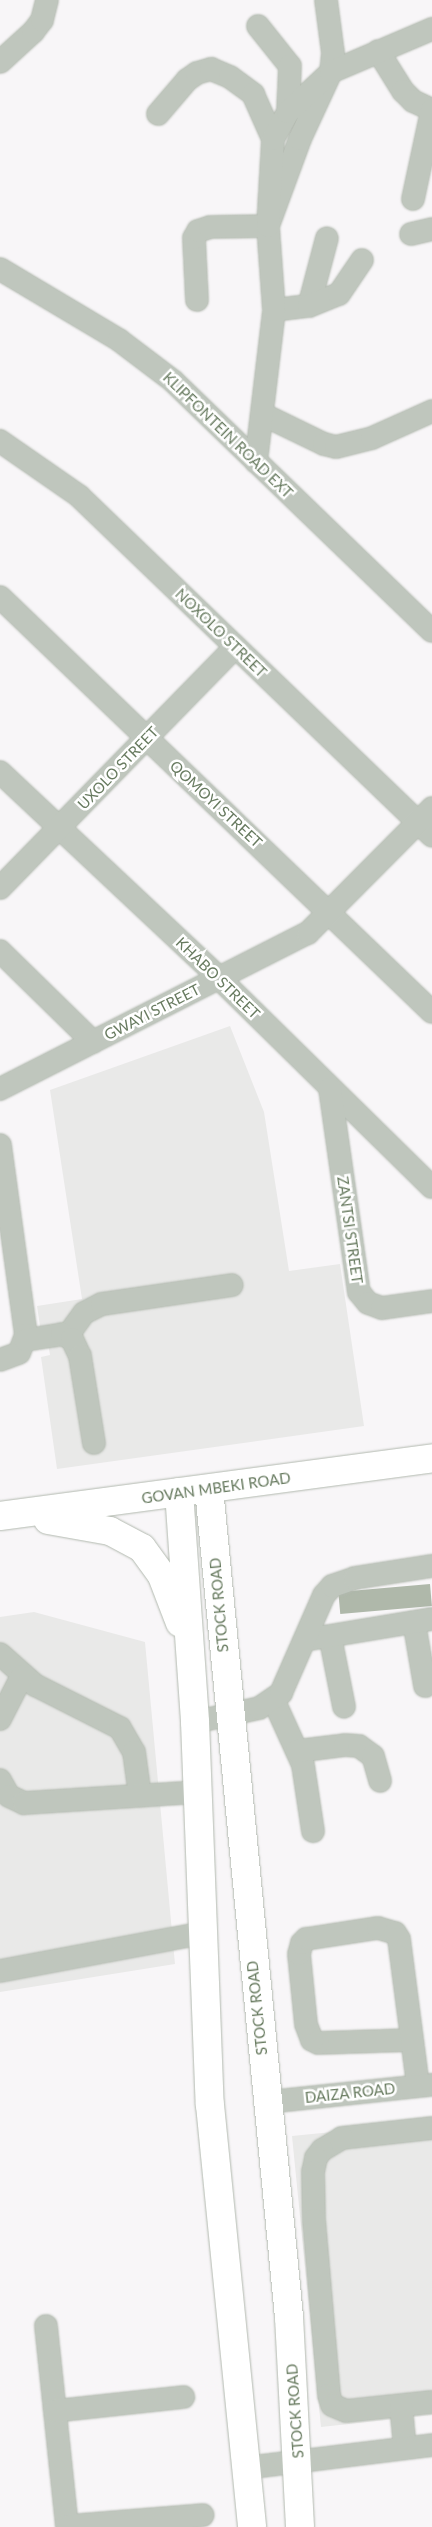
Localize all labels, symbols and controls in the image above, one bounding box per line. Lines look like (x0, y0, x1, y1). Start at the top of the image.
street label: KLIPFONTEIN ROAD EXT (159, 368, 297, 502)
street label: NOXOLO STREET (172, 585, 270, 681)
street label: UXOLO STREET (74, 723, 162, 813)
street label: QOMOYI STREET (166, 757, 266, 851)
street label: KHABO STREET (172, 933, 264, 1023)
street label: GWAYI STREET (101, 980, 203, 1044)
street label: ZANTSI STREET (334, 1175, 366, 1285)
street label: GOVAN MBEKI ROAD (140, 1469, 292, 1507)
street label: STOCK ROAD (206, 1557, 232, 1653)
street label: STOCK ROAD (243, 1960, 271, 2056)
street label: DAIZA ROAD (304, 2079, 396, 2107)
street label: STOCK ROAD (283, 2363, 307, 2459)

